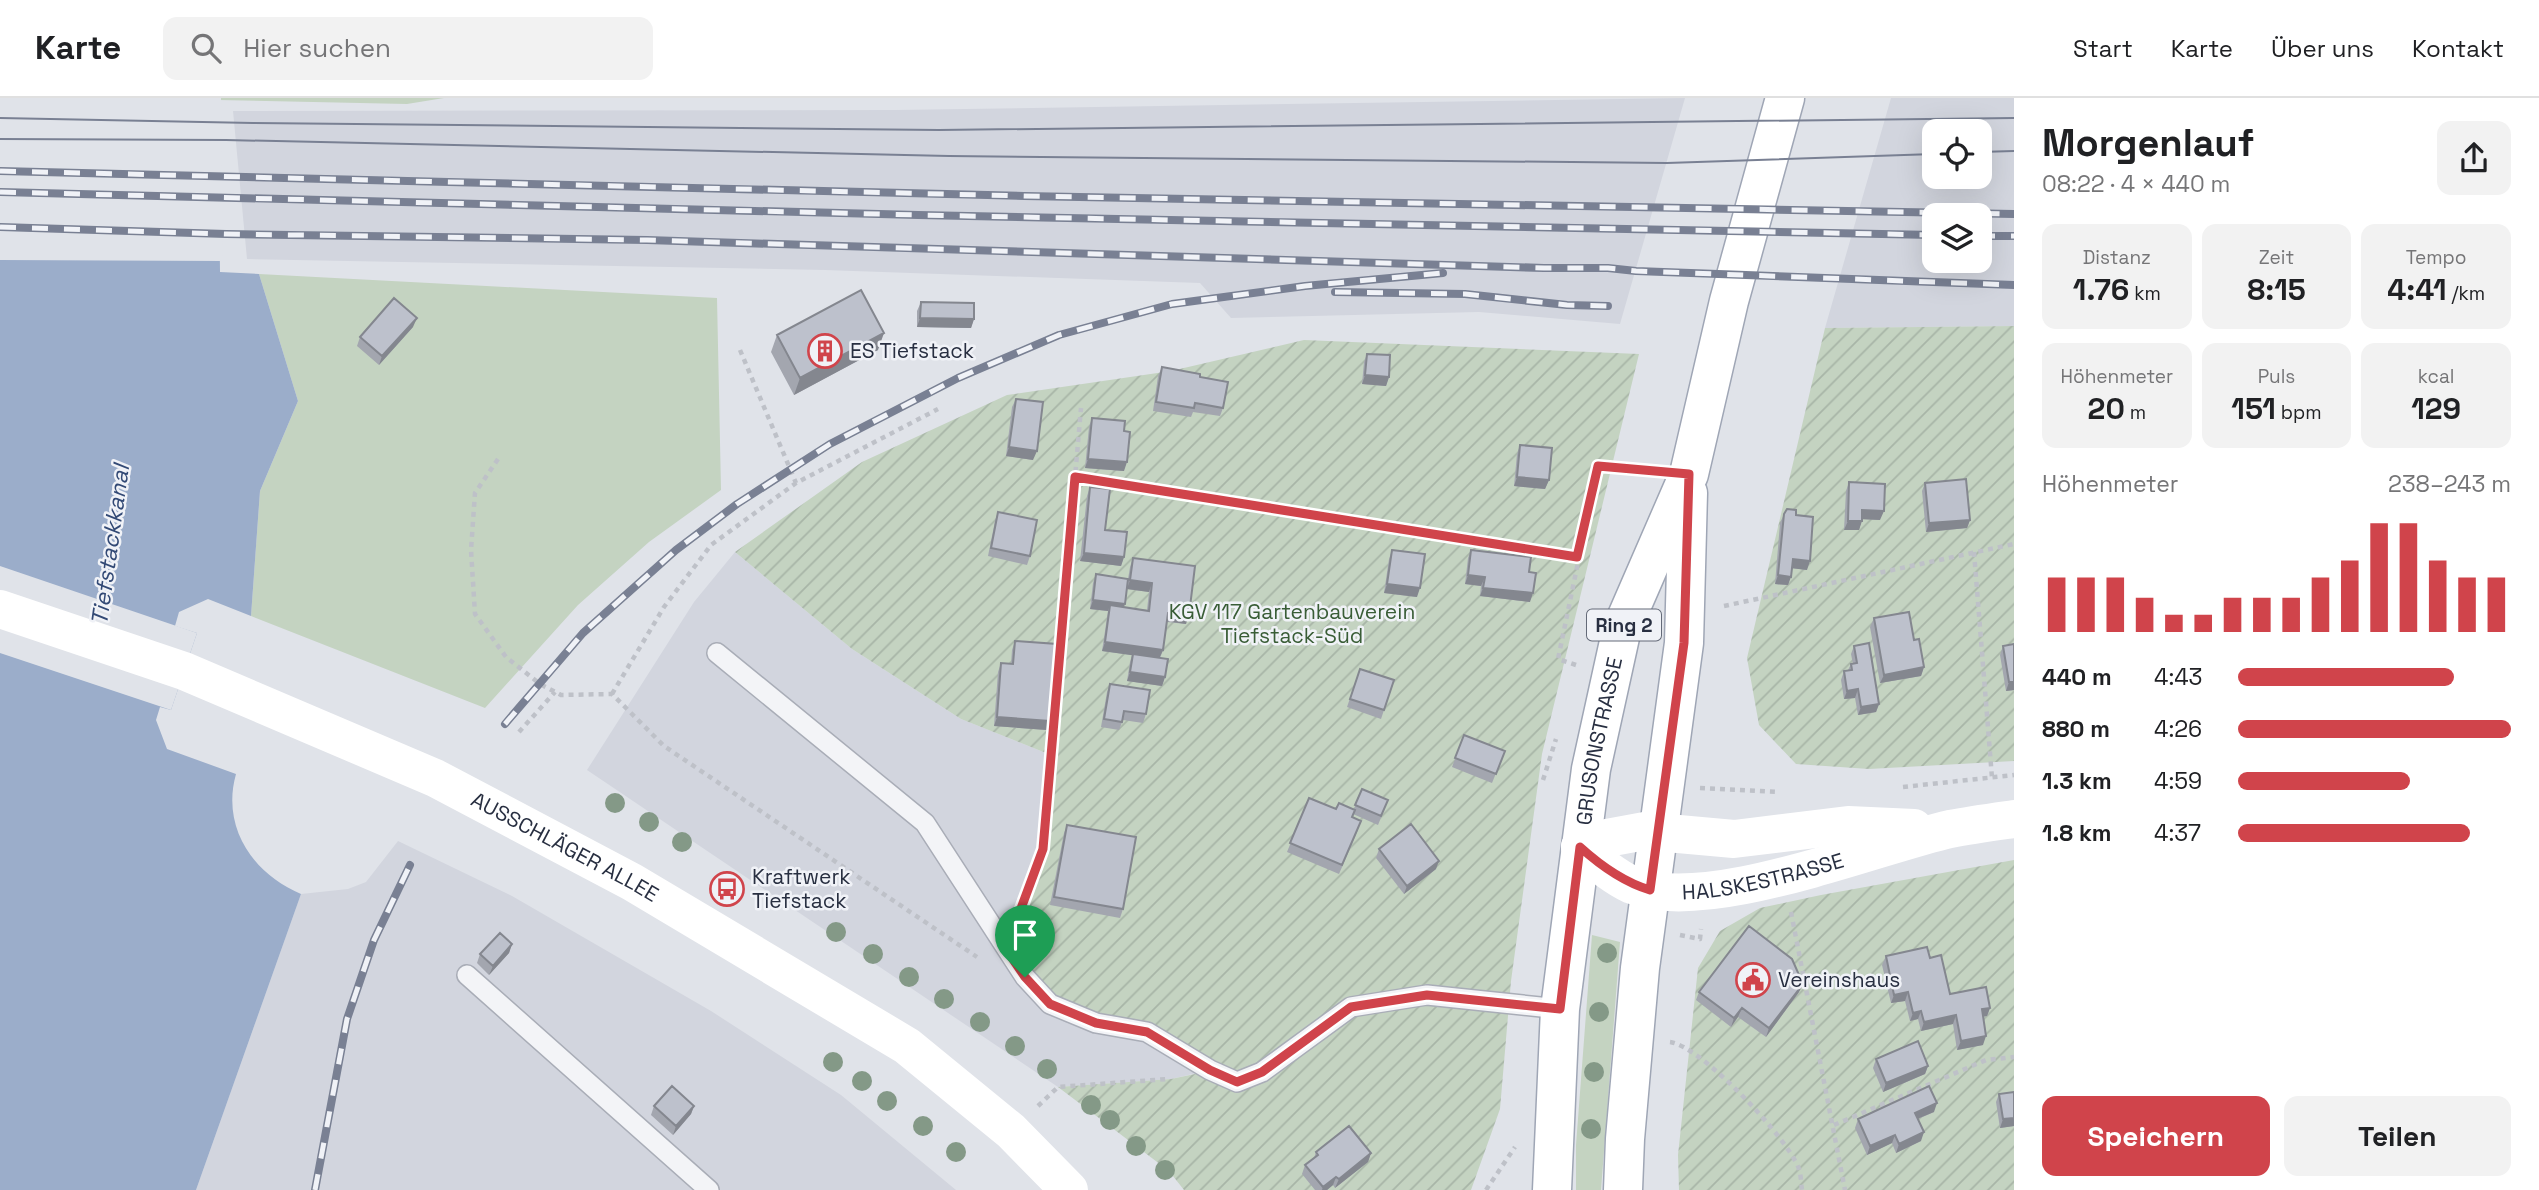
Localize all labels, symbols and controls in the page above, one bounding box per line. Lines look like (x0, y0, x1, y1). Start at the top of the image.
search box (163, 17, 653, 80)
text: Karte (35, 27, 121, 69)
icon: search (187, 29, 225, 67)
text: Hier suchen (243, 31, 391, 65)
text: Start (2073, 33, 2133, 64)
text: Karte (2171, 33, 2233, 64)
text: Über uns (2271, 33, 2374, 64)
text: Kontakt (2412, 33, 2504, 64)
map controls (1922, 119, 1992, 273)
button: locate (1922, 119, 1992, 189)
text: Morgenlauf (2042, 119, 2254, 167)
button: share (2437, 121, 2511, 195)
text: 08:22 · 4 × 440 m (2042, 169, 2230, 199)
button: layers (1922, 203, 1992, 273)
text: Distanz (2083, 245, 2151, 270)
text: Zeit (2259, 245, 2294, 270)
text: Tempo (2406, 245, 2467, 270)
text: 1.76 (2073, 270, 2129, 309)
text: 8:15 (2247, 270, 2306, 309)
text: 4:41 (2387, 270, 2447, 309)
text: km (2129, 281, 2161, 306)
text: /km (2447, 281, 2485, 306)
building icon: ES Tiefstack (806, 332, 844, 370)
place label: ES Tiefstack (850, 337, 974, 364)
text: Höhenmeter (2060, 364, 2173, 389)
text: Puls (2258, 364, 2295, 389)
text: kcal (2418, 364, 2455, 389)
text: 20 (2088, 389, 2125, 428)
text: 151 (2231, 389, 2276, 428)
text: 129 (2411, 389, 2461, 428)
text: m (2125, 400, 2146, 425)
text: bpm (2276, 400, 2322, 425)
water label: Tiefstackkanal (84, 460, 136, 627)
text: Höhenmeter (2042, 469, 2179, 499)
text: 238–243 m (2388, 469, 2511, 499)
park label: KGV 117 Gartenbauverein Tiefstack-Süd (1169, 598, 1415, 649)
road number: Ring 2 (1587, 610, 1661, 640)
street label: GRUSONSTRASSE (1570, 654, 1628, 827)
text: 440 m (2042, 662, 2112, 692)
text: 4:43 (2154, 662, 2202, 692)
text: 880 m (2042, 714, 2110, 744)
text: 4:26 (2154, 714, 2202, 744)
text: 1.3 km (2042, 766, 2112, 796)
text: 4:59 (2154, 766, 2202, 796)
street label: AUSSCHLÄGER ALLEE (467, 786, 664, 908)
text: 1.8 km (2042, 818, 2112, 848)
text: 4:37 (2154, 818, 2201, 848)
street label: HALSKESTRASSE (1681, 847, 1847, 906)
place label: Kraftwerk Tiefstack (752, 863, 851, 914)
bus stop icon: Kraftwerk Tiefstack (708, 870, 746, 908)
pin (995, 905, 1055, 977)
icon: arrive (1006, 916, 1044, 954)
public building icon: Vereinshaus (1734, 961, 1772, 999)
place label: Vereinshaus (1778, 966, 1900, 993)
button: Speichern (2042, 1096, 2270, 1176)
button: Teilen (2284, 1096, 2511, 1176)

